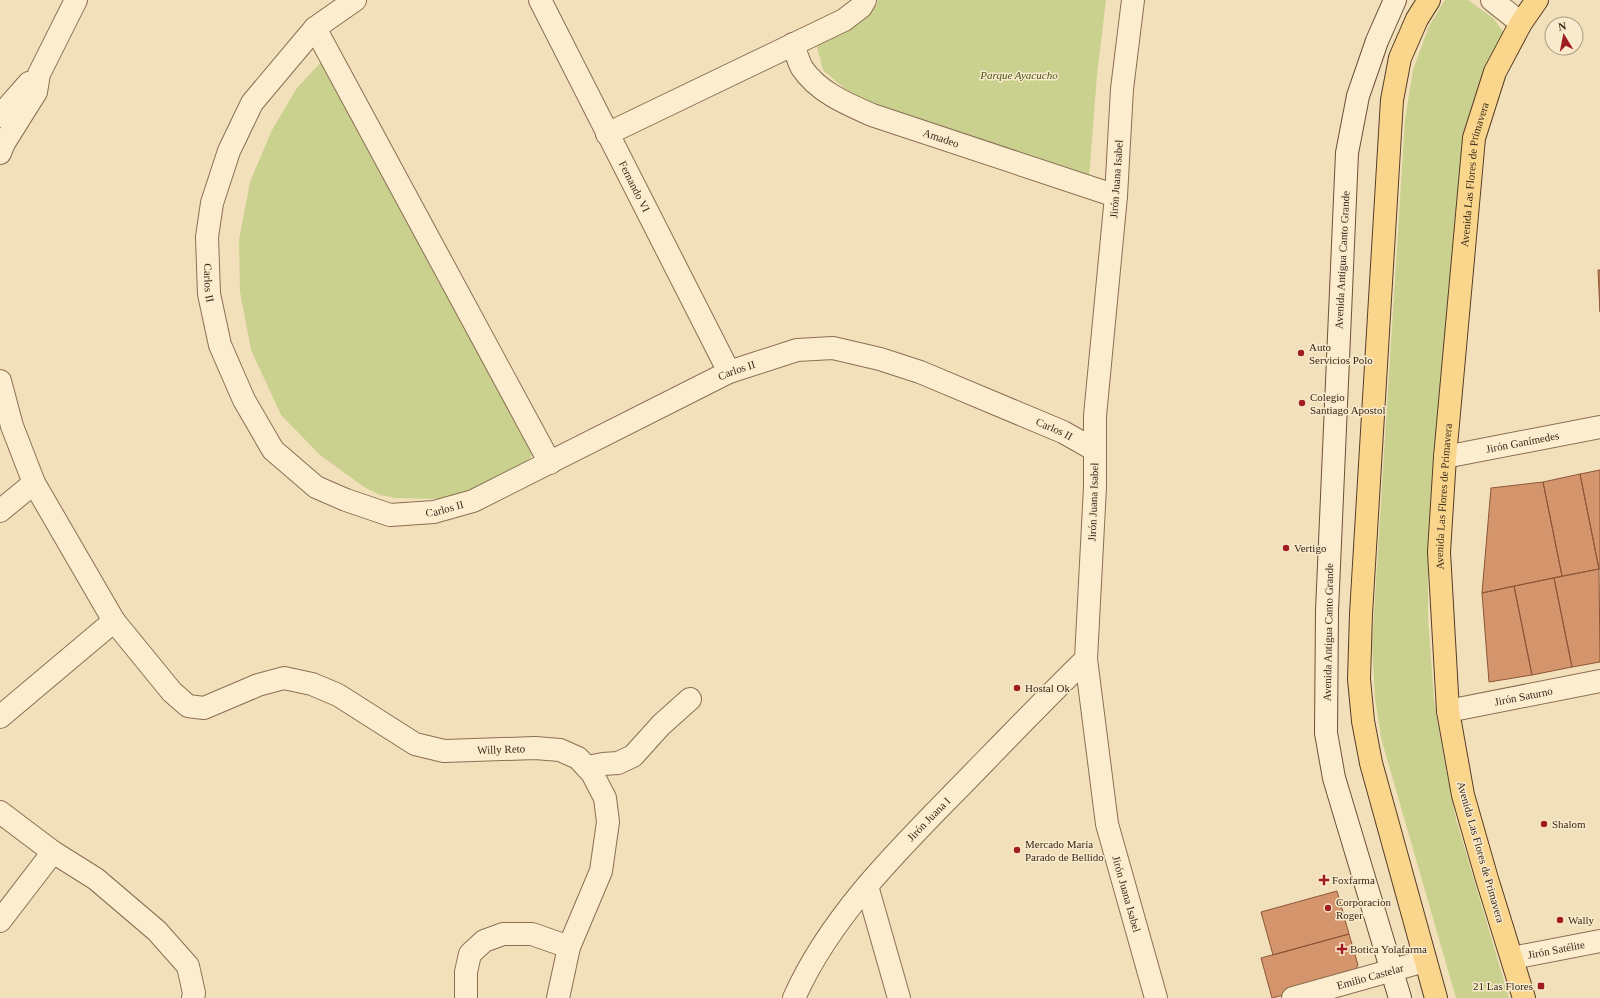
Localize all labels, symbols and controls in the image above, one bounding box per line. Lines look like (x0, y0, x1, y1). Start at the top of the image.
north arrow (1544, 16, 1584, 56)
text: N (1557, 20, 1567, 33)
park label: Parque Ayacucho (979, 69, 1058, 81)
street label: Avenida Las Flores de Primavera (1458, 101, 1491, 247)
street label: Amadeo (922, 126, 961, 150)
street label: Jirón Juana Isabel (1107, 139, 1125, 219)
street label: Fernando VI (617, 159, 653, 214)
street label: Avenida Antigua Canto Grande (1332, 191, 1352, 329)
street label: Carlos II (202, 263, 217, 304)
place label: Auto Servicios Polo (1309, 341, 1373, 366)
marker: Auto Servicios Polo (1296, 348, 1306, 358)
street label: Carlos II (716, 358, 757, 383)
place label: Colegio Santiago Apostol (1310, 391, 1385, 416)
marker: Colegio Santiago Apostol (1297, 398, 1307, 408)
street label: Carlos II (1034, 415, 1075, 442)
street label: Avenida Las Flores de Primavera (1433, 423, 1454, 570)
street label: Jirón Ganímedes (1485, 429, 1560, 455)
street label: Jirón Juana Isabel (1086, 462, 1100, 542)
street label: Carlos II (425, 498, 465, 519)
place label: Vertigo (1294, 542, 1327, 554)
marker: Vertigo (1281, 543, 1291, 553)
street label: Avenida Antigua Canto Grande (1321, 563, 1335, 701)
place label: Hostal Ok (1025, 682, 1070, 694)
marker: Hostal Ok (1012, 683, 1022, 693)
street label: Jirón Saturno (1493, 684, 1554, 708)
street label: Willy Reto (477, 742, 526, 756)
street label: Avenida Las Flores de Primavera (1455, 780, 1507, 924)
street label: Jirón Juana I (905, 794, 953, 843)
place label: Shalom (1552, 818, 1586, 830)
marker: Shalom (1539, 819, 1549, 829)
place label: Mercado María Parado de Bellido (1025, 838, 1104, 863)
marker: Mercado María Parado de Bellido (1012, 845, 1022, 855)
street label: Jirón Juana Isabel (1110, 854, 1143, 933)
place label: Foxfarma (1332, 874, 1375, 886)
marker: Foxfarma (1319, 875, 1329, 885)
place label: Corporacion Roger (1336, 896, 1391, 921)
marker: Corporacion Roger (1323, 903, 1333, 913)
place label: Wally (1568, 914, 1594, 926)
marker: Wally (1555, 915, 1565, 925)
street label: Jirón Satélite (1527, 938, 1586, 961)
place label: Botica Yolafarma (1350, 943, 1427, 955)
marker: Botica Yolafarma (1337, 944, 1347, 954)
street label: Emilio Castelar (1335, 961, 1405, 991)
place label: 21 Las Flores (1473, 980, 1533, 992)
marker: 21 Las Flores (1536, 981, 1546, 991)

